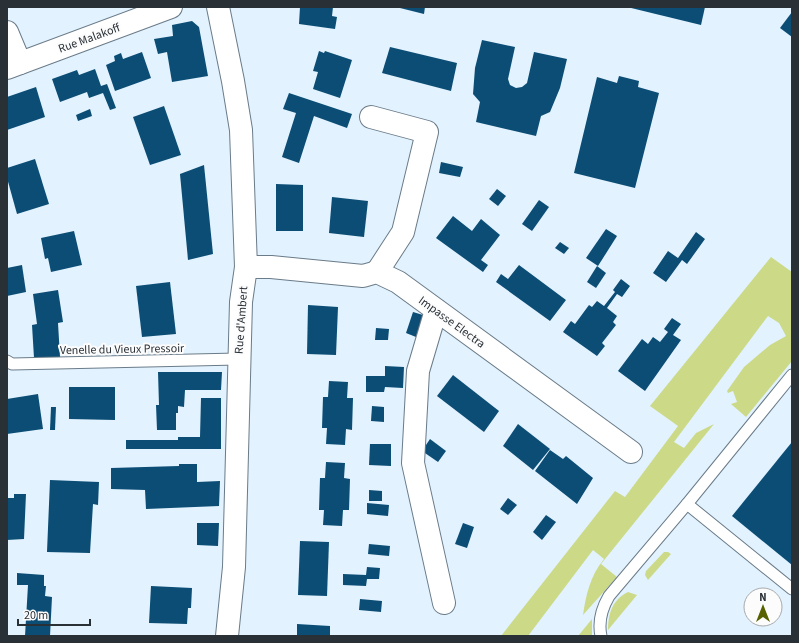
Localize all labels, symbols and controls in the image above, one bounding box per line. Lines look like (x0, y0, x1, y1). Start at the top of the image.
street label: Rue Malakoff (56, 19, 123, 58)
street label: Rue d'Ambert (231, 286, 252, 355)
street label: Impasse Electra (415, 292, 489, 352)
street label: Venelle du Vieux Pressoir (60, 340, 185, 359)
north arrow (743, 587, 783, 627)
text: N (759, 590, 767, 605)
scale bar (18, 601, 90, 627)
text: 20 m (24, 607, 48, 624)

